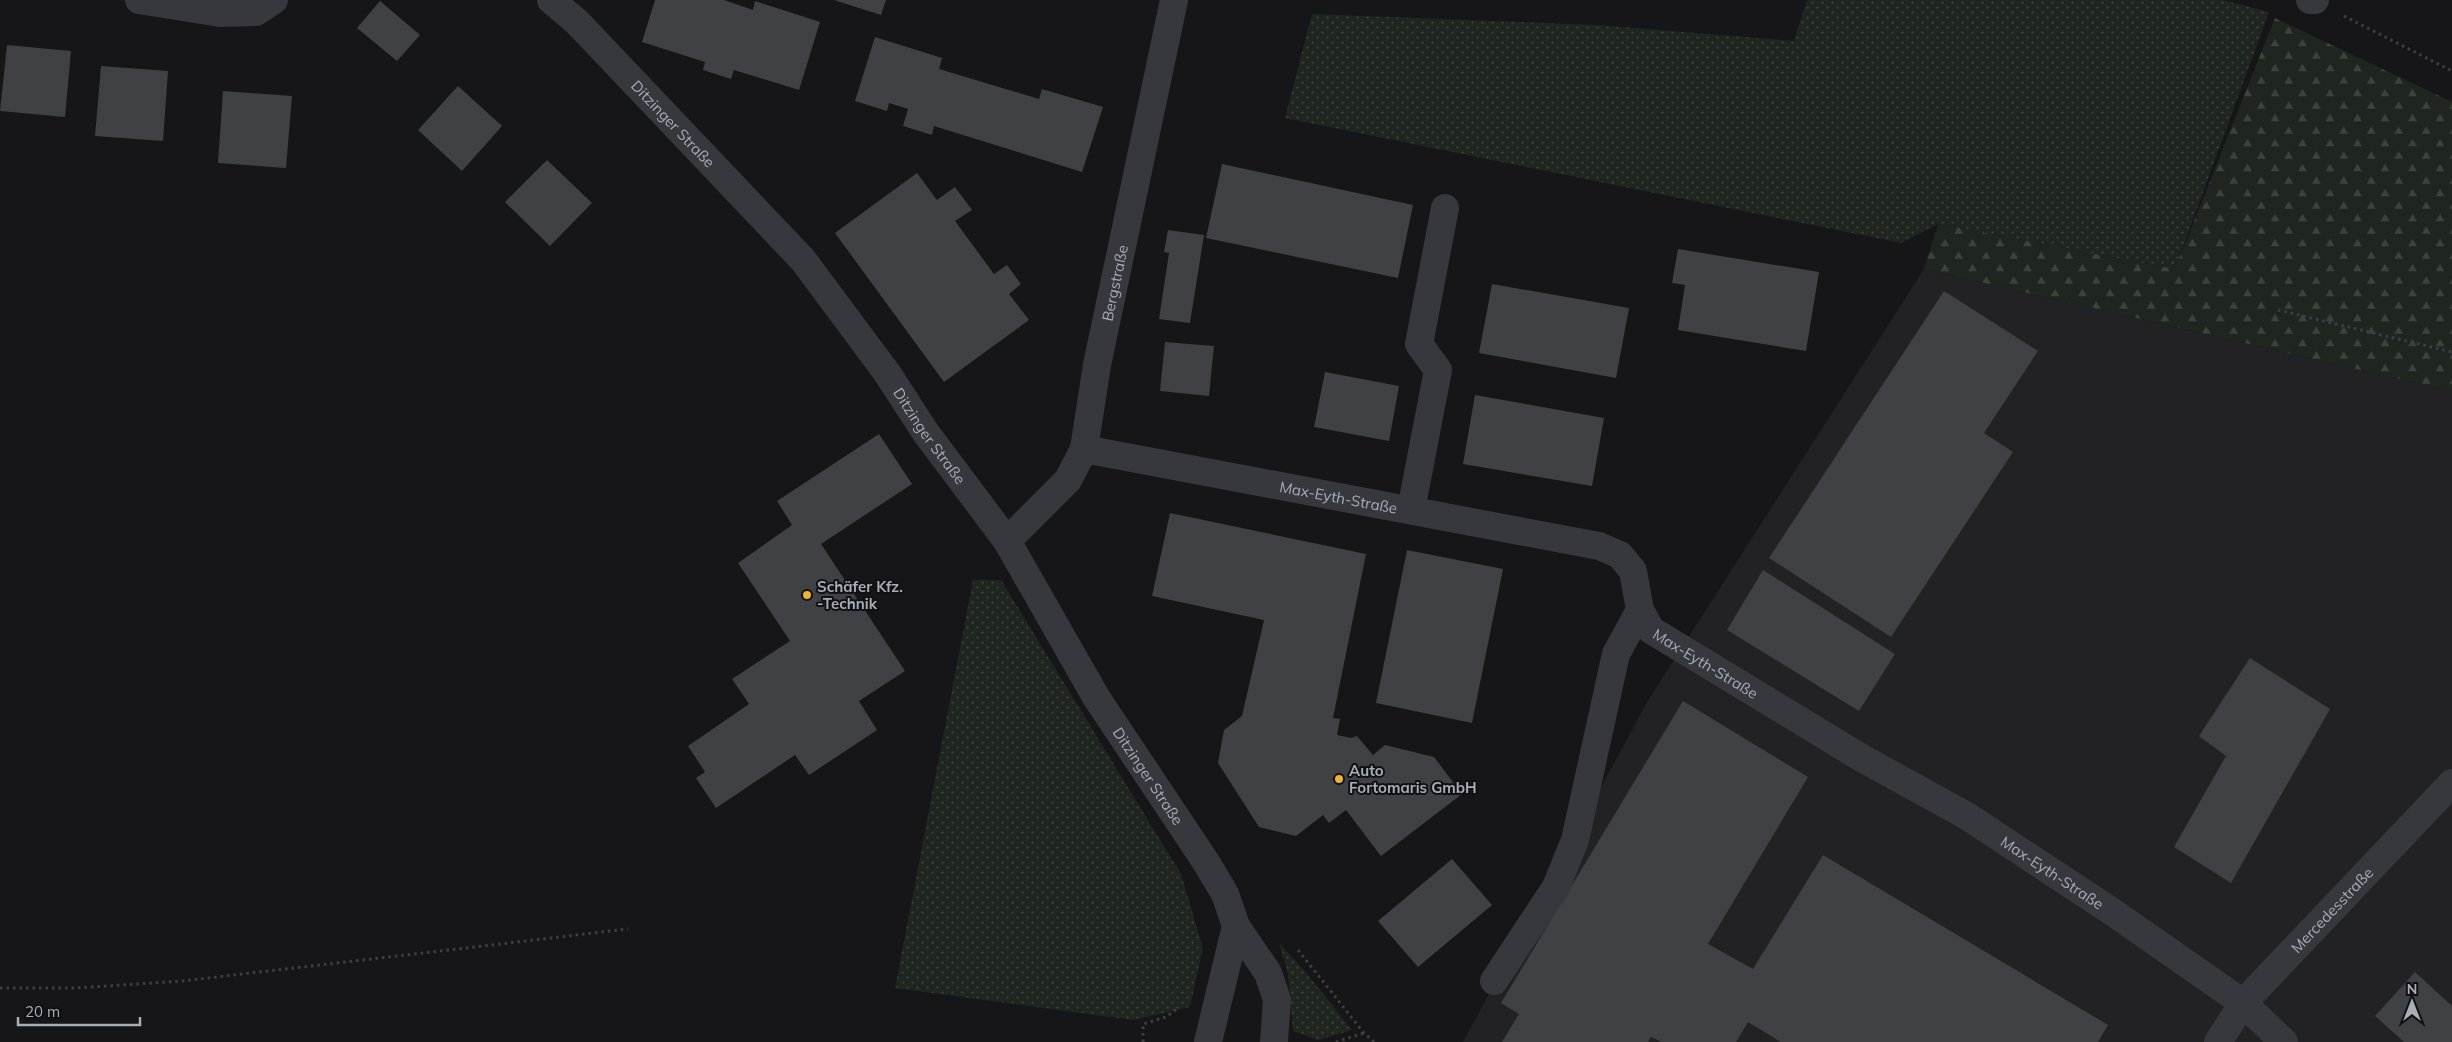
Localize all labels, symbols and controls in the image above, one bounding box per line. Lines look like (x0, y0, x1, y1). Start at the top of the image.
street label: Ditzinger Straße (627, 76, 719, 171)
street label: Bergstraße (1097, 243, 1132, 323)
street label: Ditzinger Straße (889, 384, 970, 488)
street label: Max-Eyth-Straße (1278, 477, 1399, 517)
place label: Schäfer Kfz. -Technik (817, 577, 903, 613)
marker: Schäfer Kfz. -Technik (801, 589, 813, 601)
street label: Max-Eyth-Straße (1650, 624, 1762, 702)
street label: Ditzinger Straße (1109, 723, 1188, 828)
place label: Auto Fortomaris GmbH (1349, 761, 1477, 797)
marker: Auto Fortomaris GmbH (1333, 773, 1345, 785)
street label: Max-Eyth-Straße (1997, 831, 2107, 913)
street label: Mercedesstraße (2286, 863, 2377, 957)
north arrow (2387, 977, 2437, 1027)
text: N (2407, 980, 2417, 998)
scale bar (18, 994, 140, 1026)
text: 20 m (25, 1002, 60, 1021)

